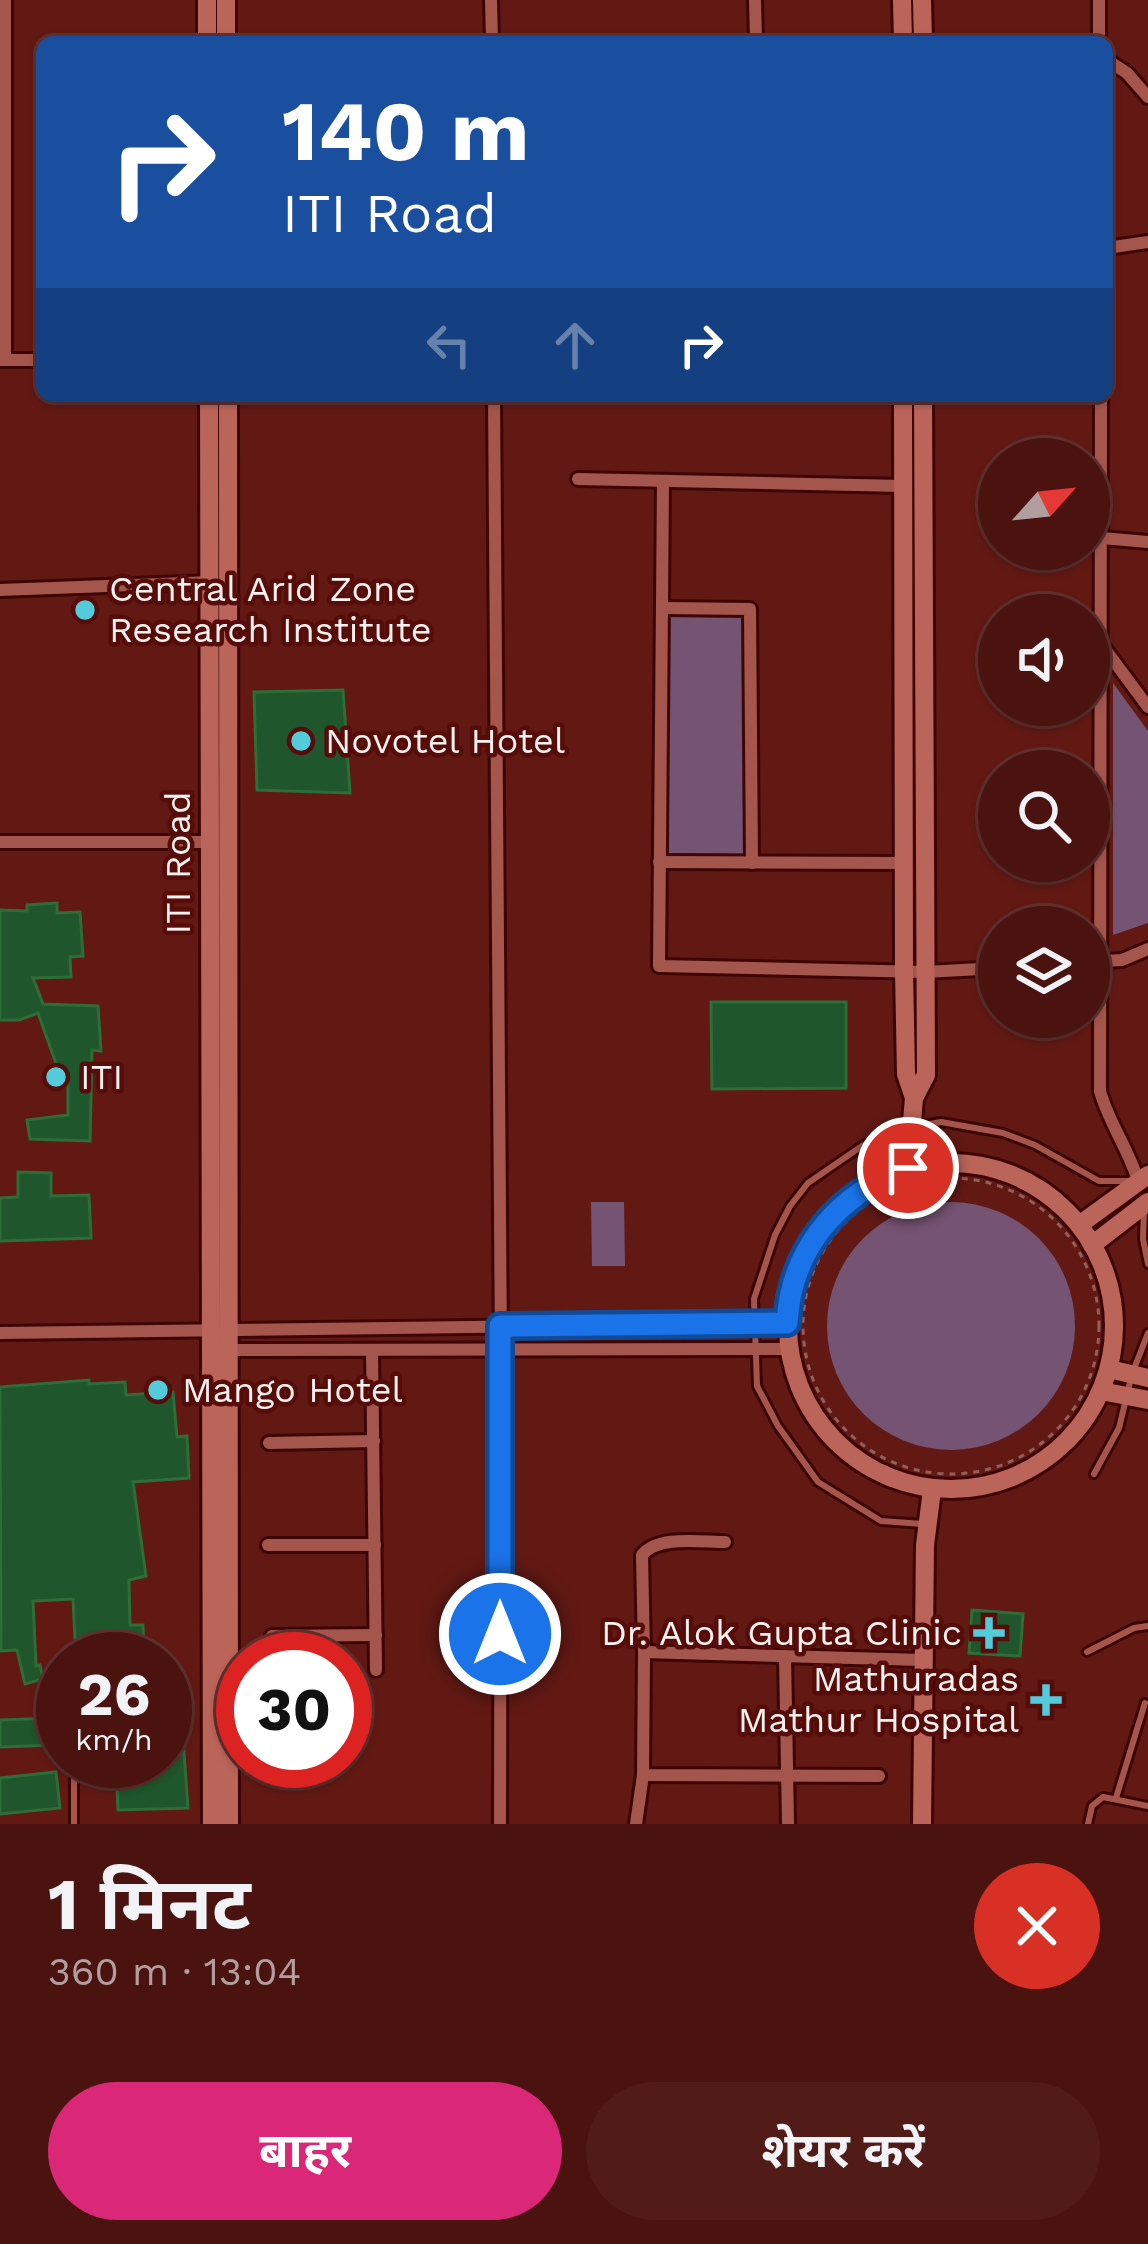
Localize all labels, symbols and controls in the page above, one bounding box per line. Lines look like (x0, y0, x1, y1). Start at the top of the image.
text: 140 m (282, 82, 530, 180)
icon: right (84, 84, 240, 240)
text: ITI Road (282, 182, 497, 245)
icon: left (416, 312, 482, 378)
icon: ahead (542, 312, 608, 378)
icon: right (668, 312, 734, 378)
north arrow (978, 438, 1110, 570)
map controls (978, 438, 1110, 1038)
place label: Central Arid Zone Research Institute (109, 568, 432, 651)
button: sound (978, 594, 1110, 726)
marker: Central Arid Zone Research Institute (72, 597, 98, 623)
place label: Novotel Hotel (325, 720, 565, 762)
marker: Novotel Hotel (288, 728, 314, 754)
button: search (978, 750, 1110, 882)
street label: ITI Road (157, 791, 199, 935)
button: layers (978, 906, 1110, 1038)
place label: ITI (80, 1056, 123, 1098)
marker: ITI (43, 1064, 69, 1090)
pin (857, 1117, 959, 1219)
icon: arrive (875, 1135, 941, 1201)
place label: Mango Hotel (182, 1369, 403, 1411)
marker: Mango Hotel (145, 1377, 171, 1403)
position arrow (437, 1571, 563, 1697)
place label: Dr. Alok Gupta Clinic (601, 1612, 962, 1654)
marker: Dr. Alok Gupta Clinic (973, 1617, 1005, 1649)
speed limit sign: 30 (216, 1632, 372, 1788)
place label: Mathuradas Mathur Hospital (738, 1658, 1019, 1741)
text: 26 (78, 1659, 150, 1730)
marker: Mathuradas Mathur Hospital (1030, 1684, 1062, 1716)
text: km/h (75, 1722, 153, 1757)
text: 1 मिनट (48, 1862, 251, 1946)
button: close (974, 1863, 1100, 1989)
text: 360 m · 13:04 (48, 1949, 301, 1994)
button: बाहर (48, 2082, 562, 2220)
button: शेयर करें (586, 2082, 1100, 2220)

